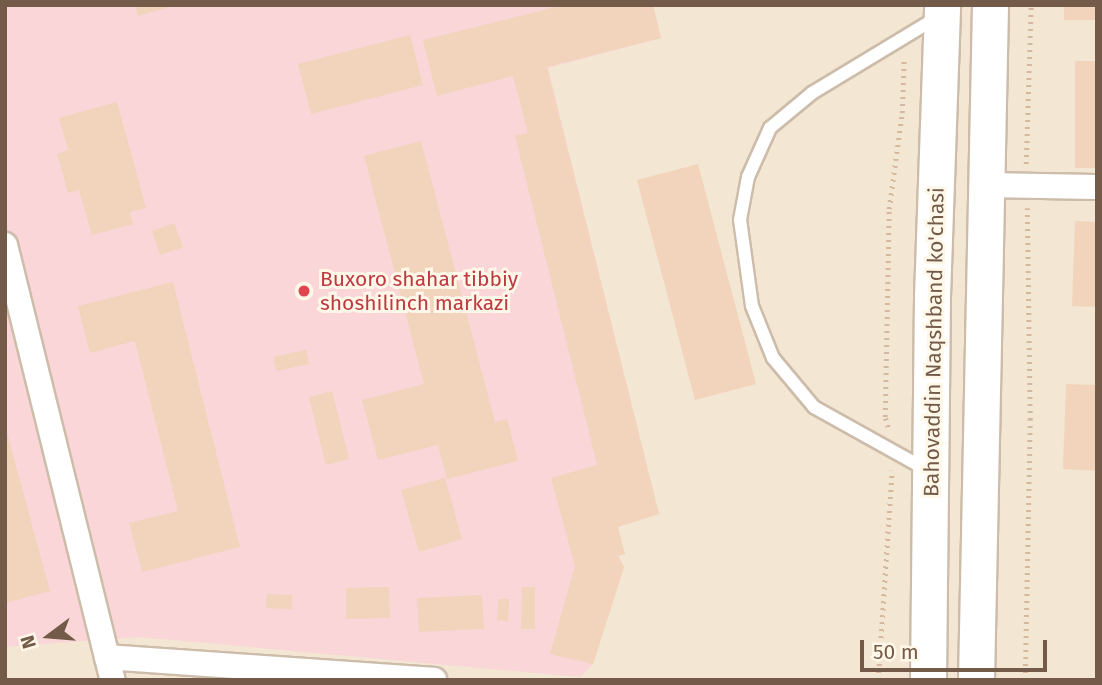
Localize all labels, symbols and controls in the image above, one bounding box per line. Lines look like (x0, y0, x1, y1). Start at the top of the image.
street label: Bahovaddin Naqshband ko'chasi (919, 187, 949, 497)
place label: Buxoro shahar tibbiy shoshilinch markazi (320, 266, 518, 316)
marker: Buxoro shahar tibbiy shoshilinch markazi (294, 281, 314, 301)
north arrow (14, 601, 84, 671)
scale bar (864, 626, 1051, 670)
text: N (16, 633, 41, 651)
text: 50 m (873, 639, 919, 665)

